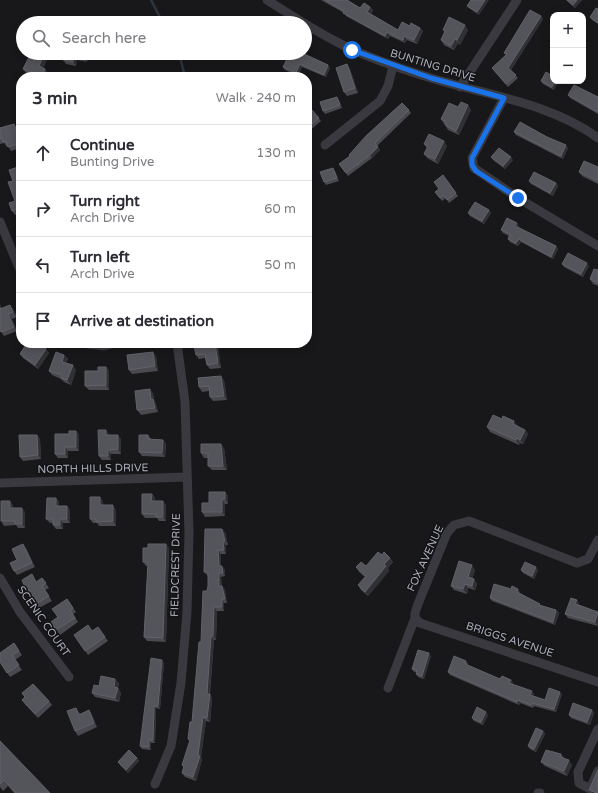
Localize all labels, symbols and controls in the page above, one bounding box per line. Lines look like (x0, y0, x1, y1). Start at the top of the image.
map controls (550, 12, 586, 84)
button: + (550, 12, 586, 48)
search box (16, 16, 312, 60)
icon: search (30, 27, 52, 49)
text: Search here (62, 29, 146, 47)
route start (343, 41, 361, 59)
street label: BUNTING DRIVE (389, 46, 477, 85)
button: − (550, 48, 586, 84)
text: 3 min (32, 88, 77, 109)
text: Walk · 240 m (216, 90, 296, 106)
text: Continue (70, 136, 134, 154)
icon: ahead (32, 142, 54, 164)
text: 130 m (256, 145, 296, 161)
text: Bunting Drive (70, 154, 154, 170)
route end (509, 189, 527, 207)
text: Turn right (70, 192, 140, 210)
icon: right (32, 198, 54, 220)
text: 60 m (264, 201, 296, 217)
text: Arch Drive (70, 210, 135, 226)
text: Turn left (70, 248, 130, 266)
icon: left (32, 254, 54, 276)
text: 50 m (264, 257, 296, 273)
text: Arch Drive (70, 266, 135, 282)
icon: arrive (32, 310, 54, 332)
text: Arrive at destination (70, 312, 214, 330)
street label: NORTH HILLS DRIVE (37, 461, 149, 476)
street label: FIELDCREST DRIVE (168, 513, 183, 617)
street label: FOX AVENUE (404, 523, 447, 594)
street label: SCENIC COURT (14, 584, 73, 659)
street label: BRIGGS AVENUE (464, 619, 555, 660)

